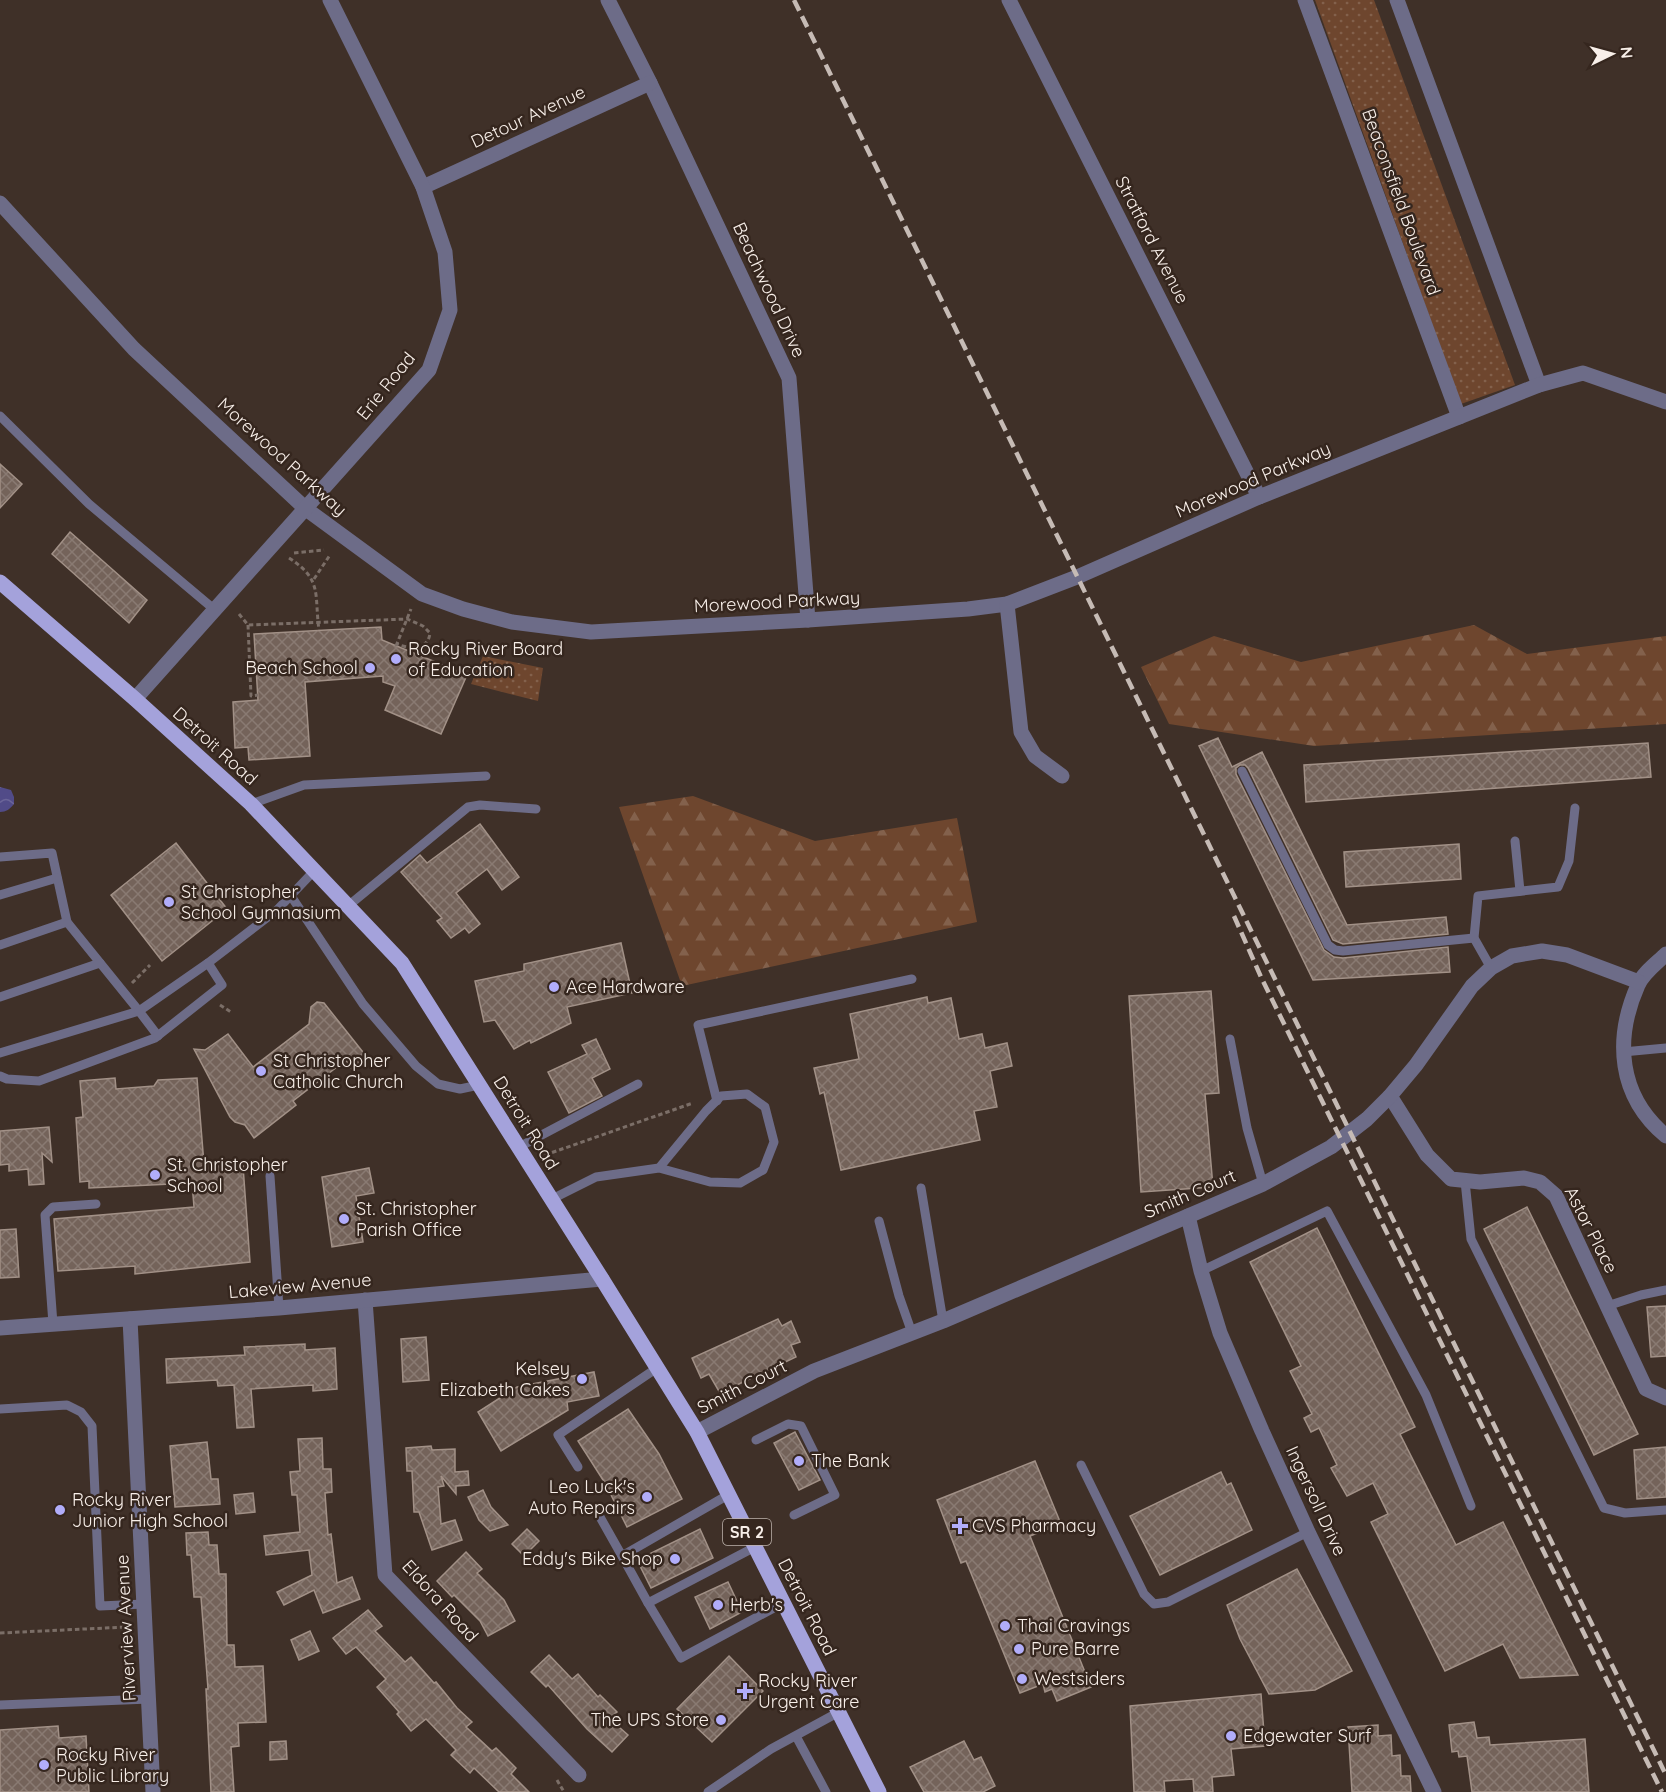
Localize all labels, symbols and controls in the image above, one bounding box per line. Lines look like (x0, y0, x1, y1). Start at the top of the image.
north arrow (1582, 24, 1642, 84)
text: N (1616, 46, 1637, 59)
street label: Detour Avenue (467, 80, 589, 153)
street label: Beaconsfield Boulevard (1357, 105, 1446, 298)
street label: Stratford Avenue (1110, 172, 1194, 307)
street label: Beachwood Drive (728, 218, 811, 361)
street label: Erie Road (351, 347, 420, 424)
street label: Morewood Parkway (213, 392, 352, 521)
street label: Morewood Parkway (1172, 436, 1334, 523)
street label: Morewood Parkway (693, 586, 861, 617)
place label: Rocky River Board of Education (408, 637, 563, 681)
marker: Rocky River Board of Education (389, 652, 403, 666)
place label: Beach School (245, 656, 358, 679)
marker: Beach School (363, 661, 377, 675)
street label: Detroit Road (168, 702, 263, 790)
place label: St Christopher School Gymnasium (181, 880, 341, 924)
marker: St Christopher School Gymnasium (162, 895, 176, 909)
place label: Ace Hardware (566, 975, 685, 998)
marker: Ace Hardware (547, 980, 561, 994)
place label: St Christopher Catholic Church (273, 1049, 403, 1093)
marker: St Christopher Catholic Church (254, 1064, 268, 1078)
street label: Detroit Road (489, 1072, 564, 1174)
place label: St. Christopher School (167, 1153, 288, 1197)
street label: Smith Court (1140, 1164, 1239, 1223)
marker: St. Christopher School (148, 1168, 162, 1182)
street label: Astor Place (1560, 1183, 1623, 1277)
place label: St. Christopher Parish Office (356, 1197, 477, 1241)
marker: St. Christopher Parish Office (337, 1212, 351, 1226)
street label: Lakeview Avenue (228, 1268, 372, 1303)
street label: Smith Court (693, 1354, 790, 1419)
place label: Kelsey Elizabeth Cakes (439, 1357, 570, 1401)
marker: Kelsey Elizabeth Cakes (575, 1372, 589, 1386)
street label: Ingersoll Drive (1281, 1442, 1352, 1559)
place label: The Bank (811, 1449, 890, 1472)
marker: The Bank (792, 1454, 806, 1468)
place label: Leo Luck's Auto Repairs (528, 1475, 635, 1519)
place label: Rocky River Junior High School (72, 1488, 228, 1532)
marker: Leo Luck's Auto Repairs (640, 1490, 654, 1504)
marker: Rocky River Junior High School (53, 1503, 67, 1517)
place label: CVS Pharmacy (972, 1514, 1096, 1537)
road number: SR 2 (723, 1519, 771, 1545)
marker: CVS Pharmacy (953, 1519, 967, 1533)
place label: Eddy's Bike Shop (522, 1547, 663, 1570)
marker: Eddy's Bike Shop (668, 1552, 682, 1566)
street label: Riverview Avenue (110, 1554, 141, 1702)
street label: Detroit Road (773, 1554, 842, 1659)
street label: Eldora Road (397, 1555, 483, 1647)
place label: Herb's (730, 1593, 783, 1616)
marker: Herb's (711, 1598, 725, 1612)
place label: Thai Cravings (1017, 1614, 1130, 1637)
marker: Thai Cravings (998, 1619, 1012, 1633)
place label: Pure Barre (1031, 1637, 1120, 1660)
marker: Pure Barre (1012, 1642, 1026, 1656)
place label: Westsiders (1034, 1667, 1125, 1690)
place label: Rocky River Urgent Care (758, 1669, 859, 1713)
marker: Westsiders (1015, 1672, 1029, 1686)
marker: Rocky River Urgent Care (736, 1682, 754, 1700)
place label: The UPS Store (591, 1708, 709, 1731)
marker: The UPS Store (714, 1713, 728, 1727)
place label: Edgewater Surf (1243, 1724, 1372, 1747)
marker: Edgewater Surf (1224, 1729, 1238, 1743)
place label: Rocky River Public Library (56, 1743, 169, 1787)
marker: Rocky River Public Library (37, 1758, 51, 1772)

